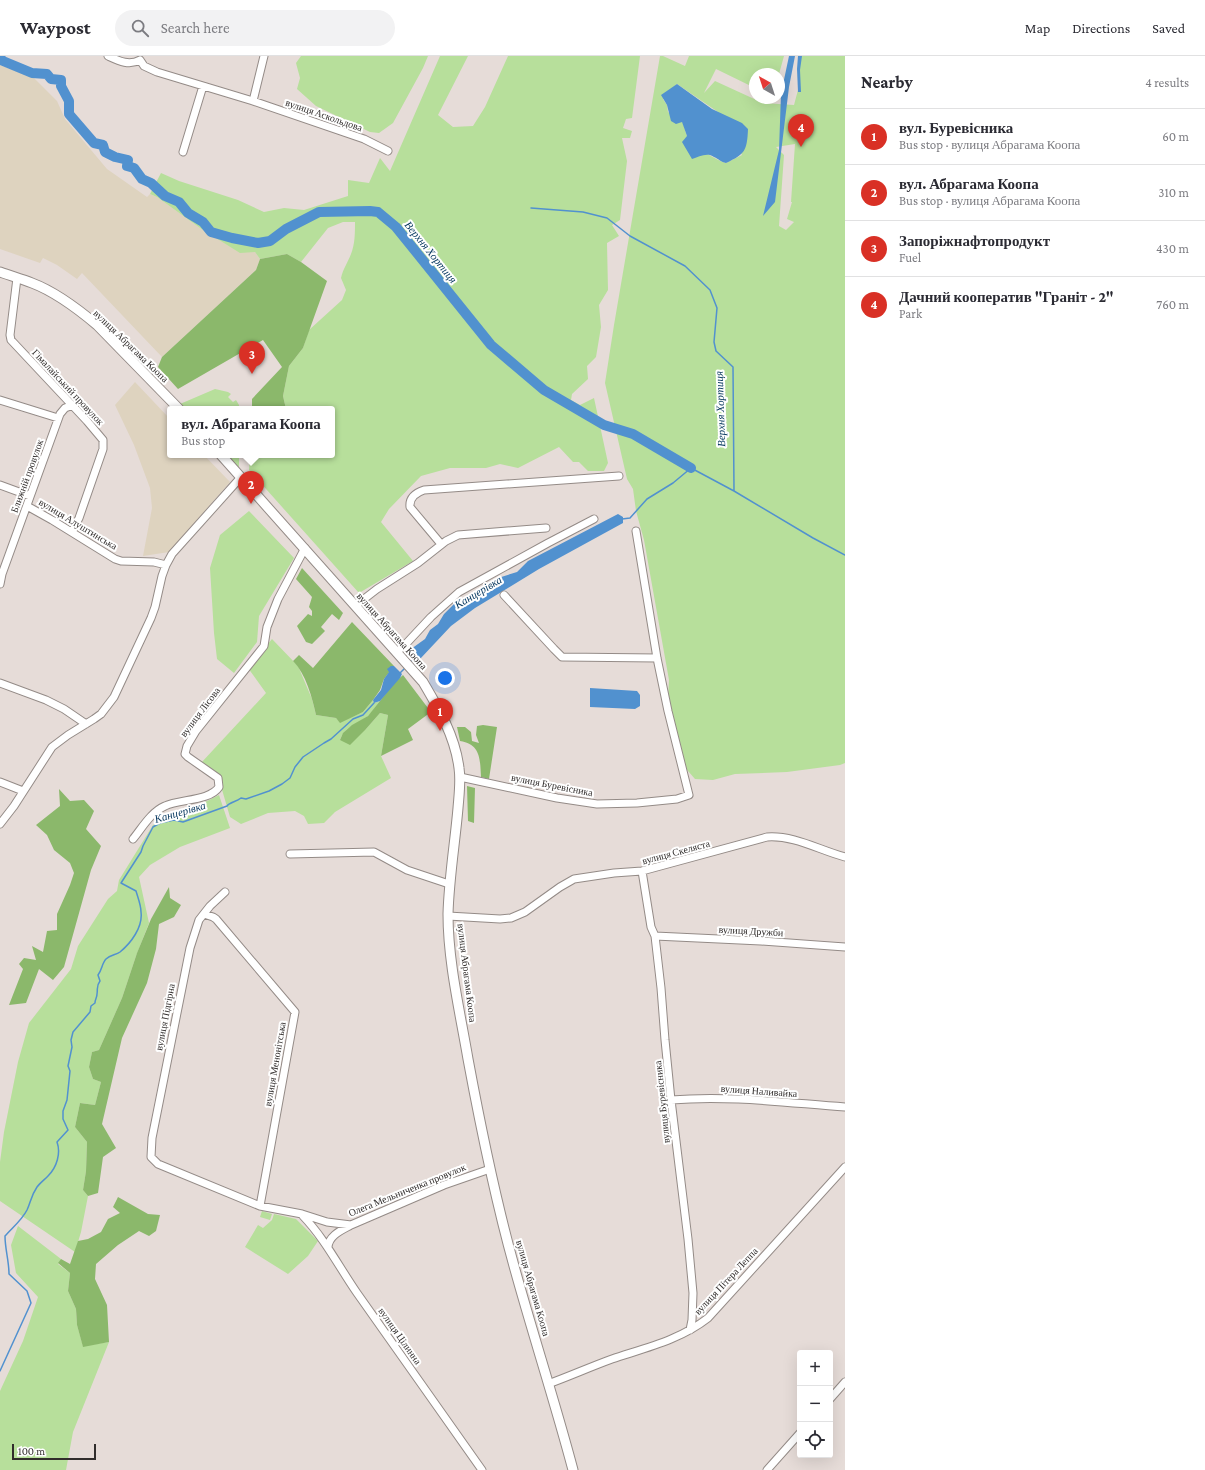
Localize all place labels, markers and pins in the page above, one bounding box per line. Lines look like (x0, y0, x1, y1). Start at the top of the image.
pin: 4 (788, 114, 814, 147)
pin: 3 (239, 341, 265, 374)
pin: 2 (238, 471, 264, 504)
pin: 1 (427, 698, 453, 731)

